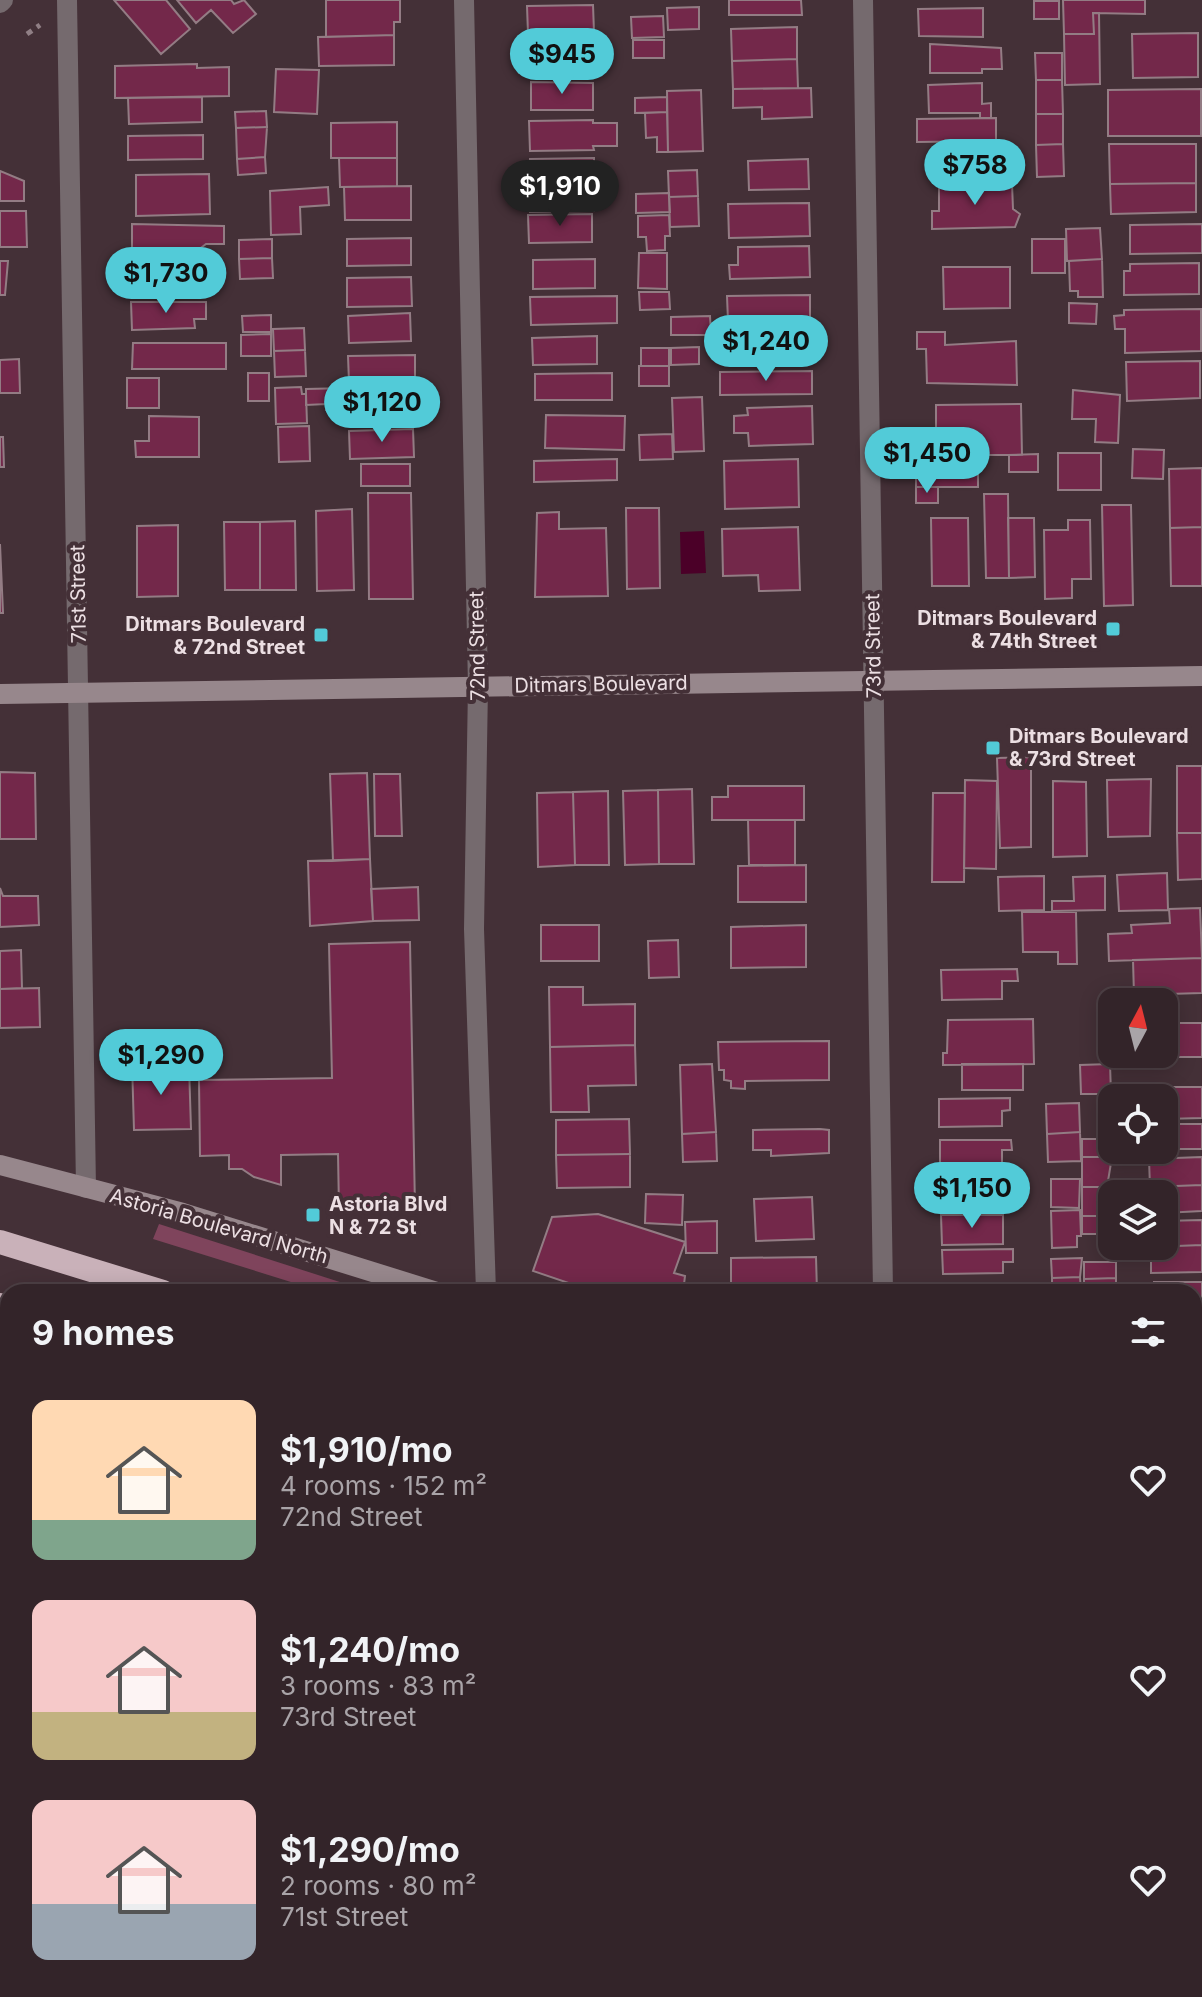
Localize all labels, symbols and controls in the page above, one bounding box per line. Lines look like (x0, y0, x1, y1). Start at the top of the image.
pin: $945 (515, 28, 609, 96)
text: $945 (528, 38, 596, 69)
pin: $758 (928, 139, 1022, 207)
text: $758 (942, 149, 1008, 180)
pin: $1,910 (495, 160, 625, 228)
text: $1,910 (519, 170, 601, 201)
pin: $1,730 (101, 247, 231, 315)
text: $1,730 (123, 257, 209, 288)
pin: $1,240 (701, 315, 831, 383)
text: $1,240 (722, 325, 810, 356)
pin: $1,120 (317, 376, 447, 444)
text: $1,120 (342, 386, 422, 417)
pin: $1,450 (862, 427, 992, 495)
text: $1,450 (883, 437, 971, 468)
street label: 71st Street (65, 544, 91, 644)
street label: 72nd Street (464, 591, 490, 701)
street label: 73rd Street (860, 593, 886, 699)
place label: Ditmars Boulevard & 74th Street (917, 606, 1097, 653)
place label: Ditmars Boulevard & 72nd Street (125, 612, 305, 659)
marker: Ditmars Boulevard & 74th Street (1104, 620, 1122, 638)
marker: Ditmars Boulevard & 72nd Street (312, 626, 330, 644)
street label: Ditmars Boulevard (514, 670, 688, 698)
place label: Ditmars Boulevard & 73rd Street (1009, 724, 1189, 771)
marker: Ditmars Boulevard & 73rd Street (984, 739, 1002, 757)
north arrow (1098, 988, 1178, 1068)
map controls (1098, 988, 1178, 1260)
pin: $1,290 (96, 1029, 226, 1097)
text: $1,290 (117, 1039, 205, 1070)
button: locate (1098, 1084, 1178, 1164)
pin: $1,150 (907, 1162, 1037, 1230)
text: $1,150 (932, 1172, 1012, 1203)
button: layers (1098, 1180, 1178, 1260)
street label: Astoria Boulevard North (107, 1183, 331, 1269)
place label: Astoria Blvd N & 72 St (329, 1192, 447, 1239)
marker: Astoria Blvd N & 72 St (304, 1206, 322, 1224)
icon: filters (1126, 1310, 1170, 1354)
text: 9 homes (32, 1312, 174, 1353)
text: $1,910/mo (280, 1429, 453, 1470)
icon: home (96, 1432, 192, 1528)
icon: heart (1126, 1458, 1170, 1502)
text: 4 rooms · 152 m² (280, 1470, 487, 1501)
text: 72nd Street (280, 1501, 423, 1532)
text: $1,240/mo (280, 1629, 460, 1670)
icon: home (96, 1632, 192, 1728)
icon: heart (1126, 1658, 1170, 1702)
text: 3 rooms · 83 m² (280, 1670, 476, 1701)
text: 73rd Street (280, 1701, 416, 1732)
text: $1,290/mo (280, 1829, 460, 1870)
icon: home (96, 1832, 192, 1928)
icon: heart (1126, 1858, 1170, 1902)
text: 2 rooms · 80 m² (280, 1870, 476, 1901)
text: 71st Street (280, 1901, 408, 1932)

